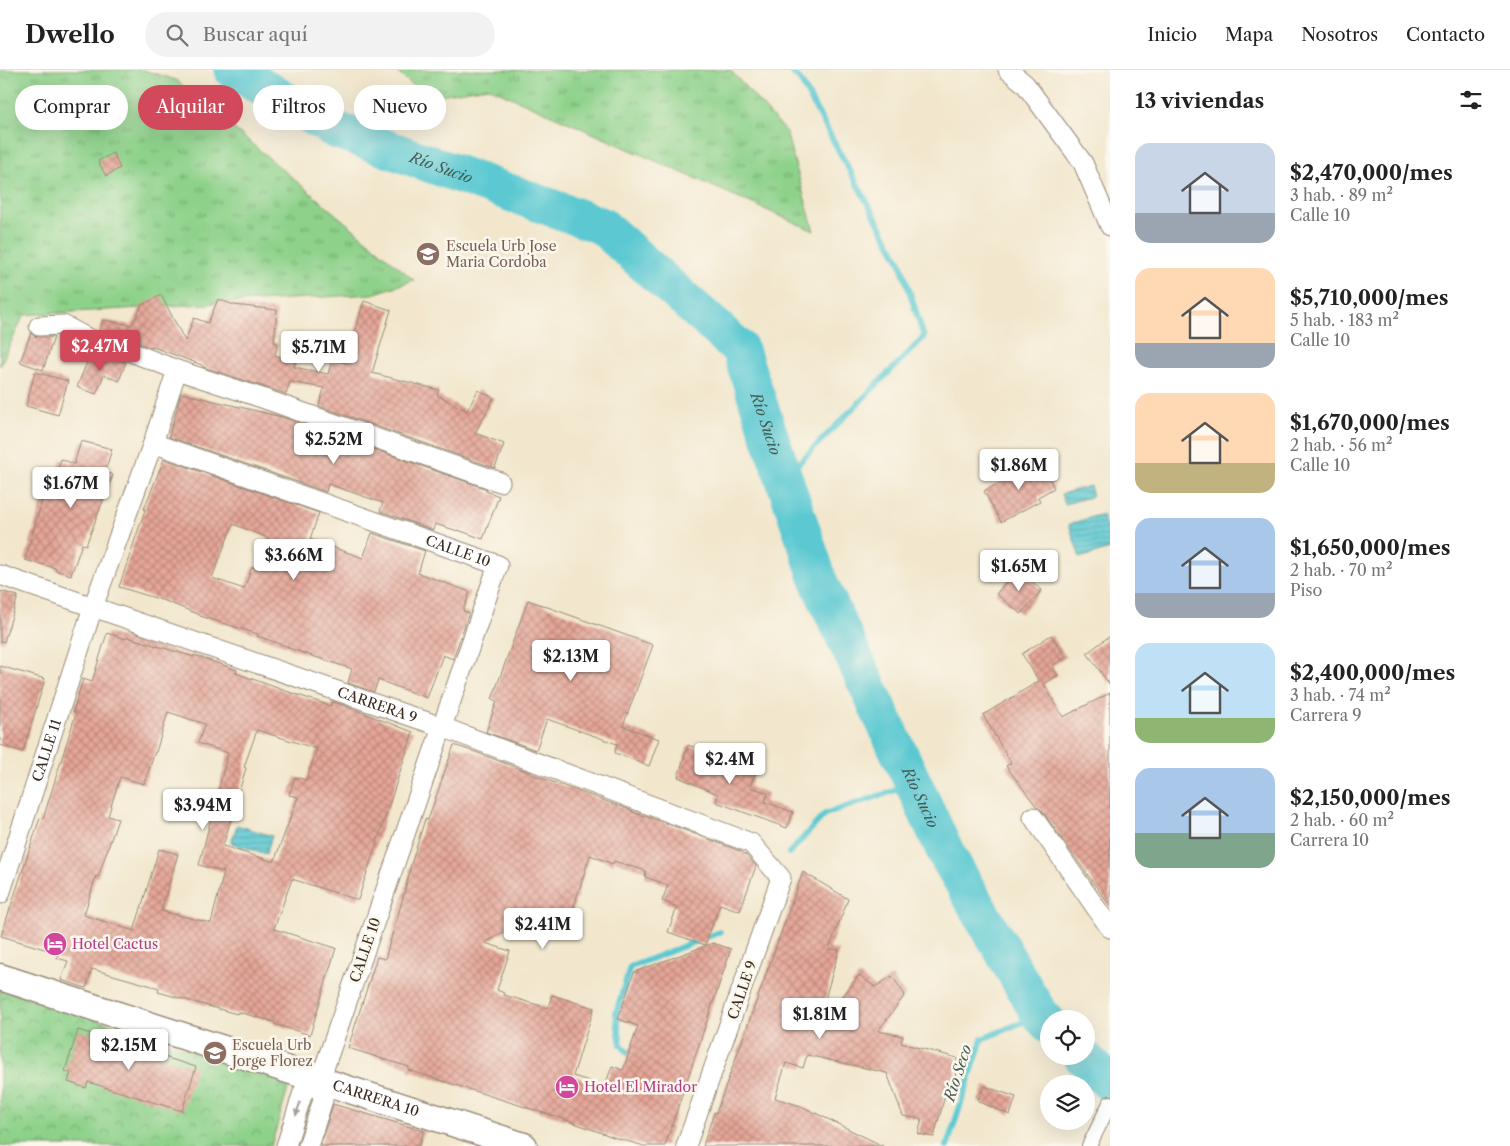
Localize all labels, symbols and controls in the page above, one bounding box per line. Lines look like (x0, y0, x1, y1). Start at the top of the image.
search box (145, 12, 495, 57)
text: Dwello (25, 20, 115, 49)
icon: search (163, 21, 191, 49)
text: Buscar aquí (203, 23, 308, 46)
text: Inicio (1148, 24, 1197, 46)
text: Mapa (1225, 24, 1273, 46)
text: Nosotros (1301, 24, 1378, 46)
text: Contacto (1406, 24, 1485, 46)
chip: Comprar (15, 85, 128, 130)
chip: Alquilar (138, 85, 243, 130)
chip: Filtros (253, 85, 344, 130)
chip: Nuevo (354, 85, 446, 130)
icon: filters (1457, 86, 1485, 114)
text: 13 viviendas (1135, 88, 1264, 113)
water label: Río Sucio (407, 147, 475, 187)
text: $2,470,000/mes (1290, 160, 1453, 185)
icon: home (1175, 163, 1235, 223)
text: 3 hab. · 89 m² (1290, 185, 1393, 205)
text: Calle 10 (1290, 205, 1350, 225)
place label: Escuela Urb Jose Maria Cordoba (446, 237, 557, 271)
school or university icon: Escuela Urb Jose Maria Cordoba (415, 241, 441, 267)
text: $5,710,000/mes (1290, 285, 1449, 310)
icon: home (1175, 288, 1235, 348)
text: 5 hab. · 183 m² (1290, 310, 1399, 330)
pin: $2.47M (59, 330, 141, 372)
pin: $5.71M (278, 330, 360, 373)
text: Calle 10 (1290, 330, 1350, 350)
text: $2.47M (71, 336, 129, 356)
text: $5.71M (292, 337, 346, 357)
water label: Río Sucio (746, 389, 785, 458)
text: $1,670,000/mes (1290, 410, 1450, 435)
icon: home (1175, 413, 1235, 473)
pin: $2.52M (293, 422, 375, 465)
text: $2.52M (305, 429, 363, 449)
text: 2 hab. · 56 m² (1290, 435, 1393, 455)
pin: $1.86M (978, 448, 1060, 491)
text: $1.86M (991, 455, 1047, 475)
text: Calle 10 (1290, 455, 1350, 475)
pin: $1.67M (30, 466, 112, 509)
text: $1.67M (43, 473, 99, 493)
street label: CALLE 10 (423, 531, 493, 571)
text: $1,650,000/mes (1290, 535, 1451, 560)
pin: $3.66M (253, 538, 335, 581)
icon: home (1175, 538, 1235, 598)
text: $3.66M (265, 545, 323, 565)
pin: $1.65M (978, 550, 1060, 592)
text: $1.65M (991, 556, 1047, 576)
text: 2 hab. · 70 m² (1290, 560, 1393, 580)
text: Piso (1290, 580, 1322, 600)
pin: $2.13M (530, 640, 612, 682)
text: $2.13M (543, 646, 599, 666)
text: $2,400,000/mes (1290, 660, 1455, 685)
icon: home (1175, 663, 1235, 723)
street label: CARRERA 9 (335, 683, 420, 727)
text: 3 hab. · 74 m² (1290, 685, 1391, 705)
text: Carrera 9 (1290, 705, 1362, 725)
street label: CALLE 11 (28, 717, 65, 784)
pin: $2.4M (695, 742, 765, 785)
text: $2.4M (705, 749, 755, 769)
water label: Río Sucio (898, 763, 943, 831)
text: $2,150,000/mes (1290, 785, 1450, 810)
pin: $3.94M (162, 788, 244, 831)
icon: home (1175, 788, 1235, 848)
text: $3.94M (174, 795, 232, 815)
text: 2 hab. · 60 m² (1290, 810, 1394, 830)
text: Carrera 10 (1290, 830, 1369, 850)
pin: $2.41M (502, 908, 584, 950)
text: $2.41M (515, 914, 571, 934)
street label: CALLE 10 (345, 915, 385, 985)
hotel icon: Hotel Cactus (42, 931, 68, 957)
place label: Hotel Cactus (72, 935, 158, 953)
street label: CALLE 9 (724, 958, 760, 1022)
pin: $1.81M (779, 998, 861, 1040)
text: $1.81M (793, 1004, 847, 1024)
map controls (1040, 1010, 1095, 1130)
button: locate (1040, 1010, 1095, 1065)
pin: $2.15M (88, 1028, 170, 1071)
text: $2.15M (101, 1035, 157, 1055)
place label: Escuela Urb Jorge Florez (230, 1036, 313, 1070)
school or university icon: Escuela Urb Jorge Florez (202, 1040, 228, 1066)
water label: Río Seco (939, 1042, 976, 1104)
hotel icon: Hotel El Mirador (554, 1074, 580, 1100)
button: layers (1040, 1075, 1095, 1130)
street label: CARRERA 10 (330, 1076, 422, 1121)
place label: Hotel El Mirador (584, 1078, 697, 1096)
one-way arrow (293, 1102, 301, 1117)

